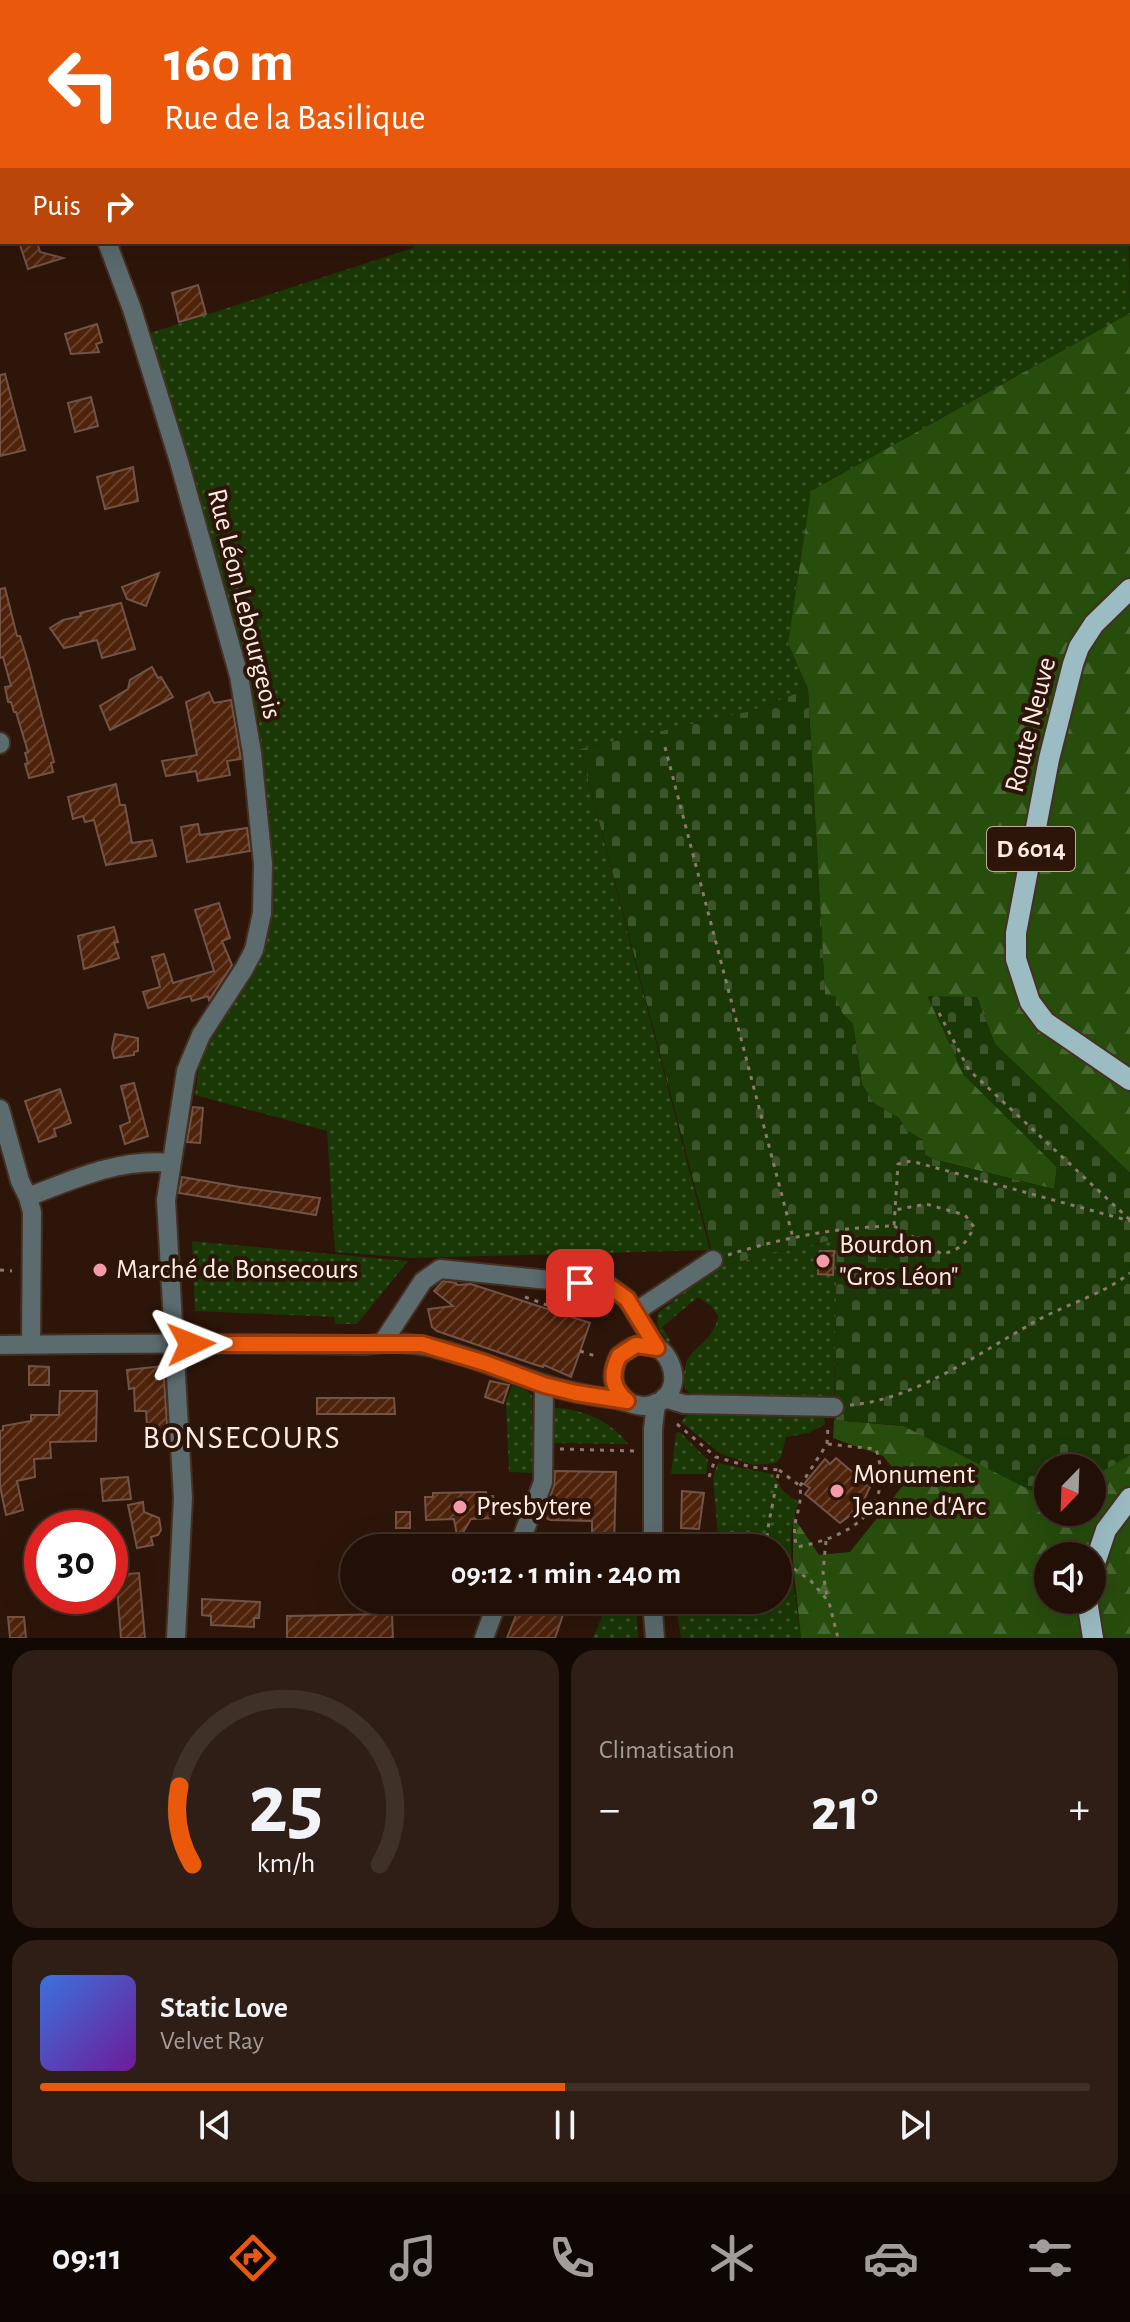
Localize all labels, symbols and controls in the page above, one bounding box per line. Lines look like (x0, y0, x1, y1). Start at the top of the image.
icon: left (32, 32, 136, 136)
text: 160 m (164, 35, 294, 91)
text: Rue de la Basilique (164, 100, 426, 136)
icon: right (97, 184, 141, 228)
text: Puis (32, 191, 81, 221)
street label: Rue Léon Lebourgeois (202, 486, 286, 722)
street label: Route Neuve (1001, 654, 1061, 796)
road number: D 6014 (987, 827, 1075, 871)
place label: Bourdon "Gros Léon" (839, 1231, 959, 1291)
pin (546, 1249, 614, 1317)
marker: Bourdon "Gros Léon" (814, 1252, 832, 1270)
place label: Marché de Bonsecours (116, 1256, 358, 1284)
marker: Marché de Bonsecours (91, 1261, 109, 1279)
icon: arrive (558, 1261, 602, 1305)
position arrow (149, 1302, 233, 1386)
district label: BONSECOURS (142, 1422, 342, 1454)
north arrow (1034, 1454, 1106, 1526)
map controls (1034, 1454, 1106, 1614)
place label: Monument Jeanne d'Arc (853, 1461, 986, 1521)
marker: Monument Jeanne d'Arc (828, 1482, 846, 1500)
place label: Presbytere (476, 1493, 592, 1521)
marker: Presbytere (451, 1498, 469, 1516)
speed limit sign: 30 (24, 1510, 128, 1614)
button: sound (1034, 1542, 1106, 1614)
text: 09:12 · 1 min · 240 m (451, 1559, 681, 1589)
text: Climatisation (599, 1737, 735, 1763)
text: 25 (248, 1764, 323, 1848)
text: 21° (811, 1781, 878, 1841)
text: − (599, 1788, 620, 1832)
text: + (1069, 1788, 1090, 1832)
text: km/h (256, 1849, 315, 1878)
text: Static Love (160, 1993, 288, 2023)
text: Velvet Ray (160, 2028, 264, 2054)
icon: previous (193, 2103, 237, 2147)
icon: pause (543, 2103, 587, 2147)
icon: next (893, 2103, 937, 2147)
icon: directions (225, 2230, 281, 2286)
icon: music (385, 2230, 441, 2286)
icon: phone (544, 2230, 600, 2286)
icon: climate (704, 2230, 760, 2286)
icon: car (863, 2230, 919, 2286)
icon: filters (1022, 2230, 1078, 2286)
text: 09:11 (52, 2240, 122, 2276)

